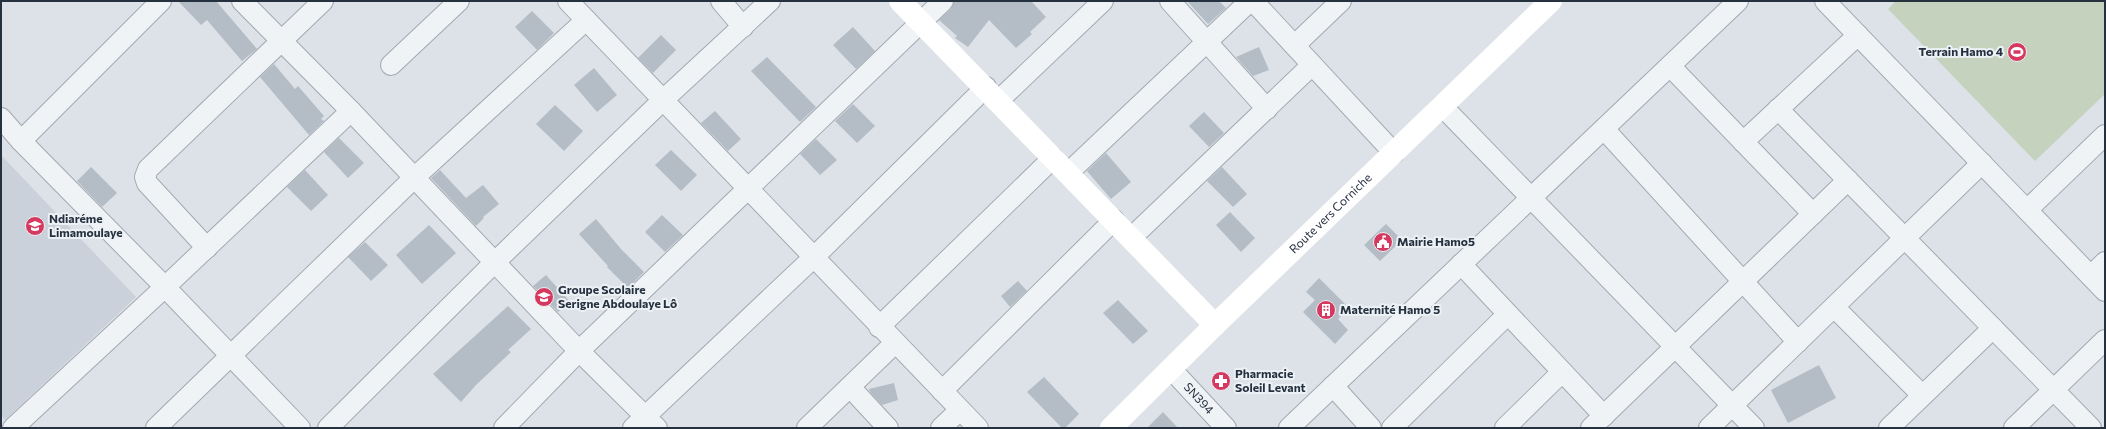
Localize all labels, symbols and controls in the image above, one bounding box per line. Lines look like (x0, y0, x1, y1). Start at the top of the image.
sports icon: Terrain Hamo 4 (2006, 41, 2028, 63)
place label: Terrain Hamo 4 (1919, 44, 2004, 58)
street label: Route vers Corniche (1286, 170, 1374, 256)
place label: Ndiaréme Limamoulaye (49, 211, 123, 239)
school or university icon: Ndiaréme Limamoulaye (24, 215, 46, 237)
public building icon: Mairie Hamo5 (1372, 231, 1394, 253)
place label: Mairie Hamo5 (1397, 234, 1475, 248)
place label: Groupe Scolaire Serigne Abdoulaye Lô (558, 282, 677, 310)
school or university icon: Groupe Scolaire Serigne Abdoulaye Lô (533, 286, 555, 308)
building icon: Maternité Hamo 5 (1315, 299, 1337, 321)
place label: Maternité Hamo 5 (1340, 302, 1440, 316)
place label: Pharmacie Soleil Levant (1235, 366, 1306, 394)
pharmacy icon: Pharmacie Soleil Levant (1210, 370, 1232, 392)
street label: SN394 (1181, 379, 1217, 416)

